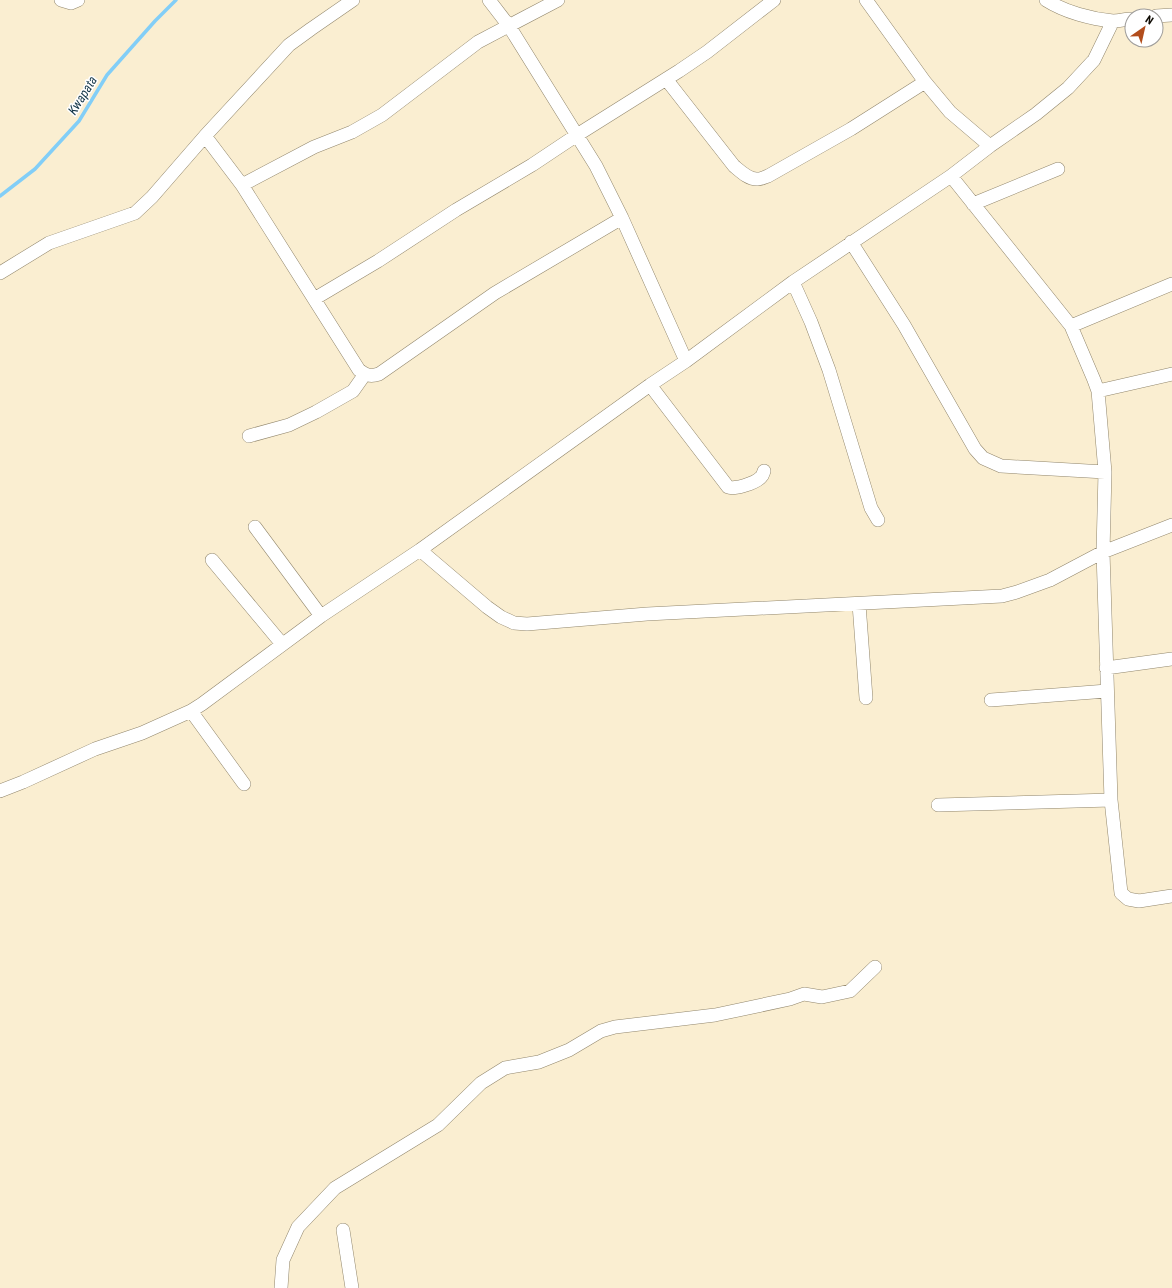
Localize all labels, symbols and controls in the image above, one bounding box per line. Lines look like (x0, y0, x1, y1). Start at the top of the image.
north arrow (1124, 8, 1164, 48)
text: N (1143, 13, 1156, 28)
water label: Kwapata (65, 73, 100, 117)

